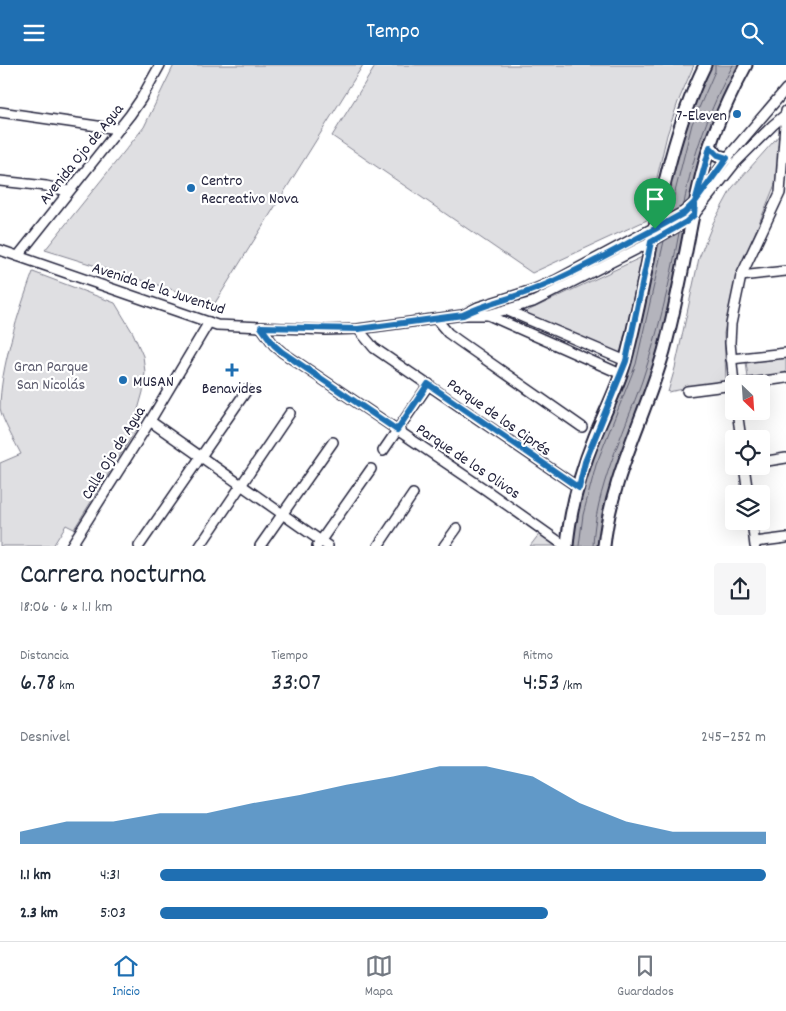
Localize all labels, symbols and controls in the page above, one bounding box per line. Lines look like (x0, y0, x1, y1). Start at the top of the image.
text: Tempo (366, 17, 420, 48)
icon: menu (20, 19, 48, 47)
icon: search (738, 19, 766, 47)
street label: Avenida Ojo de Agua (34, 99, 130, 210)
place label: 7-Eleven (676, 105, 727, 128)
marker: 7-Eleven (731, 108, 743, 120)
place label: Centro Recreativo Nova (201, 170, 299, 211)
pin (634, 178, 676, 229)
marker: Centro Recreativo Nova (185, 182, 197, 194)
icon: arrive (641, 185, 669, 213)
street label: Avenida de la Juventud (89, 257, 228, 322)
park label: Gran Parque San Nicolás (14, 356, 88, 397)
marker: Benavides (226, 364, 238, 376)
place label: MUSAN (133, 371, 174, 394)
street label: Parque de los Ciprés (442, 373, 556, 463)
marker: MUSAN (117, 374, 129, 386)
north arrow (725, 375, 770, 420)
map controls (725, 375, 770, 530)
place label: Benavides (202, 378, 262, 401)
street label: Calle Ojo de Agua (76, 402, 152, 504)
street label: Parque de los Olivos (411, 419, 525, 506)
button: locate (725, 430, 770, 475)
button: layers (725, 485, 770, 530)
text: Carrera nocturna (20, 557, 206, 597)
button: share (714, 563, 766, 615)
text: 18:06 · 6 × 1.1 km (20, 596, 112, 619)
text: Distancia (20, 646, 69, 666)
text: Tiempo (271, 646, 308, 666)
text: Ritmo (523, 646, 553, 666)
text: 6.78 (20, 666, 56, 702)
text: 33:07 (271, 666, 321, 702)
text: 4:53 (523, 666, 560, 702)
text: km (56, 676, 75, 696)
text: /km (560, 676, 582, 696)
text: Desnivel (20, 726, 70, 749)
text: 245–252 m (701, 726, 766, 749)
text: 1.1 km (20, 864, 51, 887)
text: 4:31 (100, 864, 120, 887)
text: 2.3 km (20, 902, 58, 925)
text: 5:03 (100, 902, 126, 925)
tab: Inicio (112, 952, 140, 1002)
tab: Mapa (365, 952, 393, 1002)
tab: Guardados (617, 952, 674, 1002)

